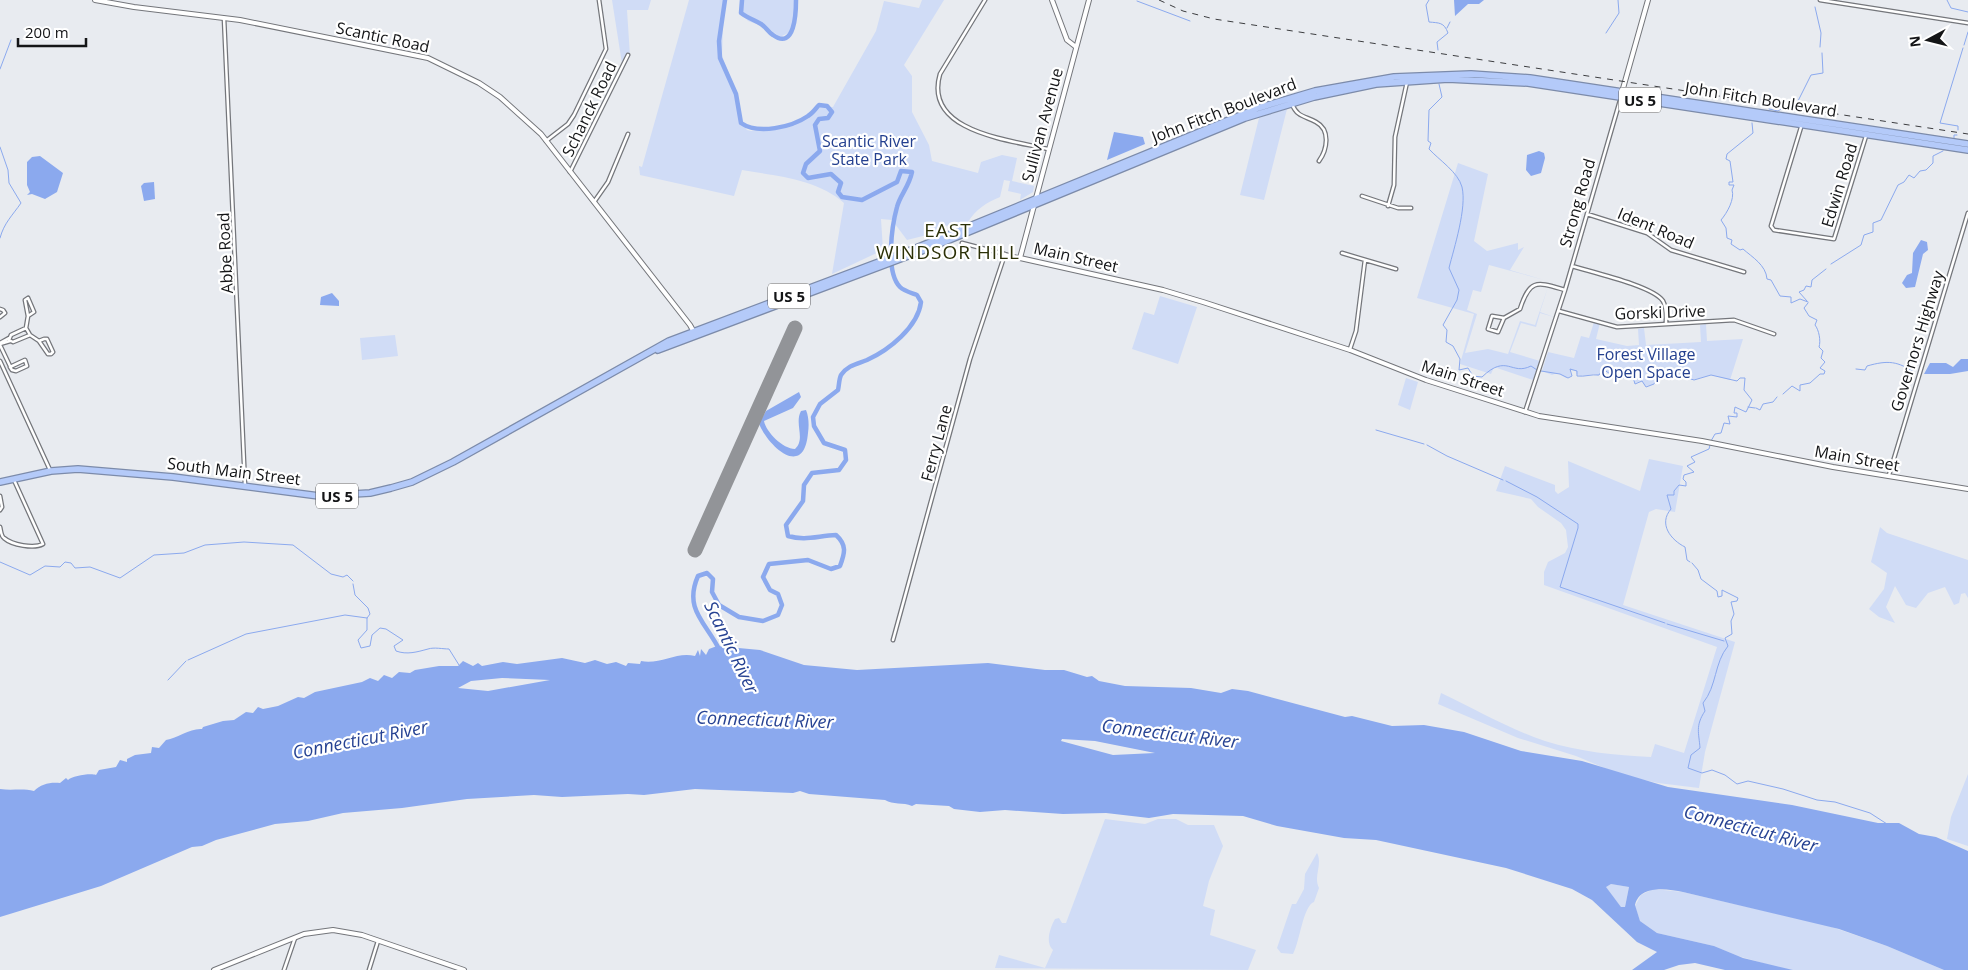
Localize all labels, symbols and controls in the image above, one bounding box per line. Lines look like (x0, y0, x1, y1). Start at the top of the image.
scale bar (18, 15, 85, 47)
north arrow (1903, 15, 1953, 65)
street label: Scantic Road (334, 16, 432, 58)
text: 200 m (25, 22, 69, 42)
text: N (1904, 35, 1925, 48)
street label: Schanck Road (556, 58, 622, 160)
street label: Sullivan Avenue (1016, 66, 1068, 184)
street label: John Fitch Boulevard (1147, 72, 1300, 148)
street label: John Fitch Boulevard (1682, 76, 1838, 122)
road number: US 5 (1619, 88, 1661, 112)
park label: Scantic River State Park (822, 130, 917, 170)
street label: Edwin Road (1816, 140, 1862, 230)
street label: Strong Road (1554, 156, 1600, 250)
street label: Ident Road (1614, 202, 1698, 254)
street label: Abbe Road (212, 212, 238, 294)
district label: EAST WINDSOR HILL (876, 217, 1020, 265)
street label: Main Street (1032, 237, 1121, 277)
street label: Governors Highway (1885, 267, 1949, 414)
road number: US 5 (768, 284, 810, 308)
street label: Gorski Drive (1614, 299, 1706, 325)
park label: Forest Village Open Space (1596, 343, 1696, 383)
street label: Main Street (1419, 354, 1508, 402)
street label: Ferry Lane (915, 402, 957, 484)
street label: Main Street (1813, 440, 1902, 476)
street label: South Main Street (166, 452, 302, 490)
road number: US 5 (316, 484, 358, 508)
water label: Scantic River (699, 597, 765, 698)
water label: Connecticut River (696, 705, 835, 733)
water label: Connecticut River (1100, 713, 1241, 753)
water label: Connecticut River (290, 714, 431, 764)
water label: Connecticut River (1682, 799, 1821, 858)

